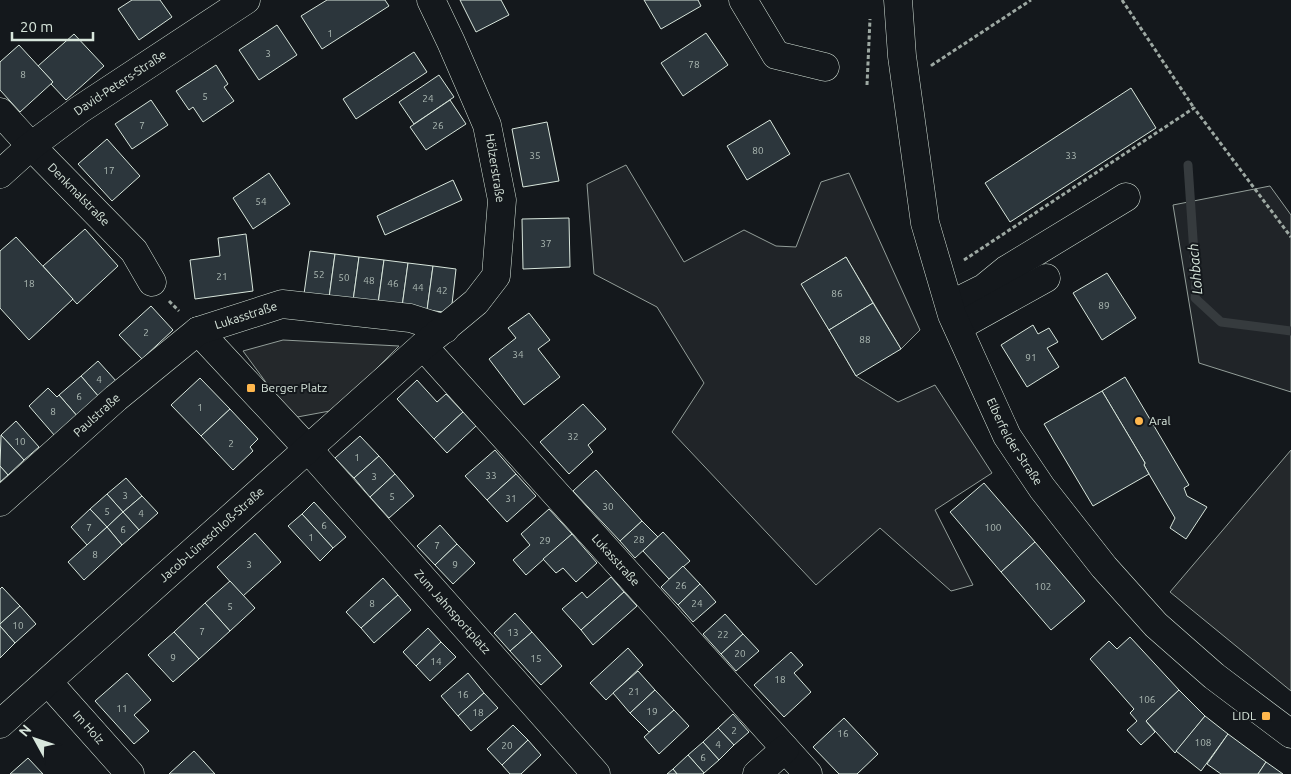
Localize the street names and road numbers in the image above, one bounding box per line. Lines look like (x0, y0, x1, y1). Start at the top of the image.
street label: David-Peters-Straße (71, 47, 168, 118)
street label: Hölzerstraße (484, 133, 507, 203)
street label: Denkmalstraße (46, 160, 112, 228)
street label: Lukasstraße (213, 299, 279, 331)
street label: Paulstraße (71, 391, 122, 439)
street label: Elberfelder Straße (985, 396, 1045, 487)
street label: Jacob-Lüneschloß-Straße (156, 484, 266, 584)
street label: Lukasstraße (589, 531, 643, 588)
street label: Zum Jahnsportplatz (412, 567, 494, 657)
street label: Im Holz (71, 708, 108, 747)

